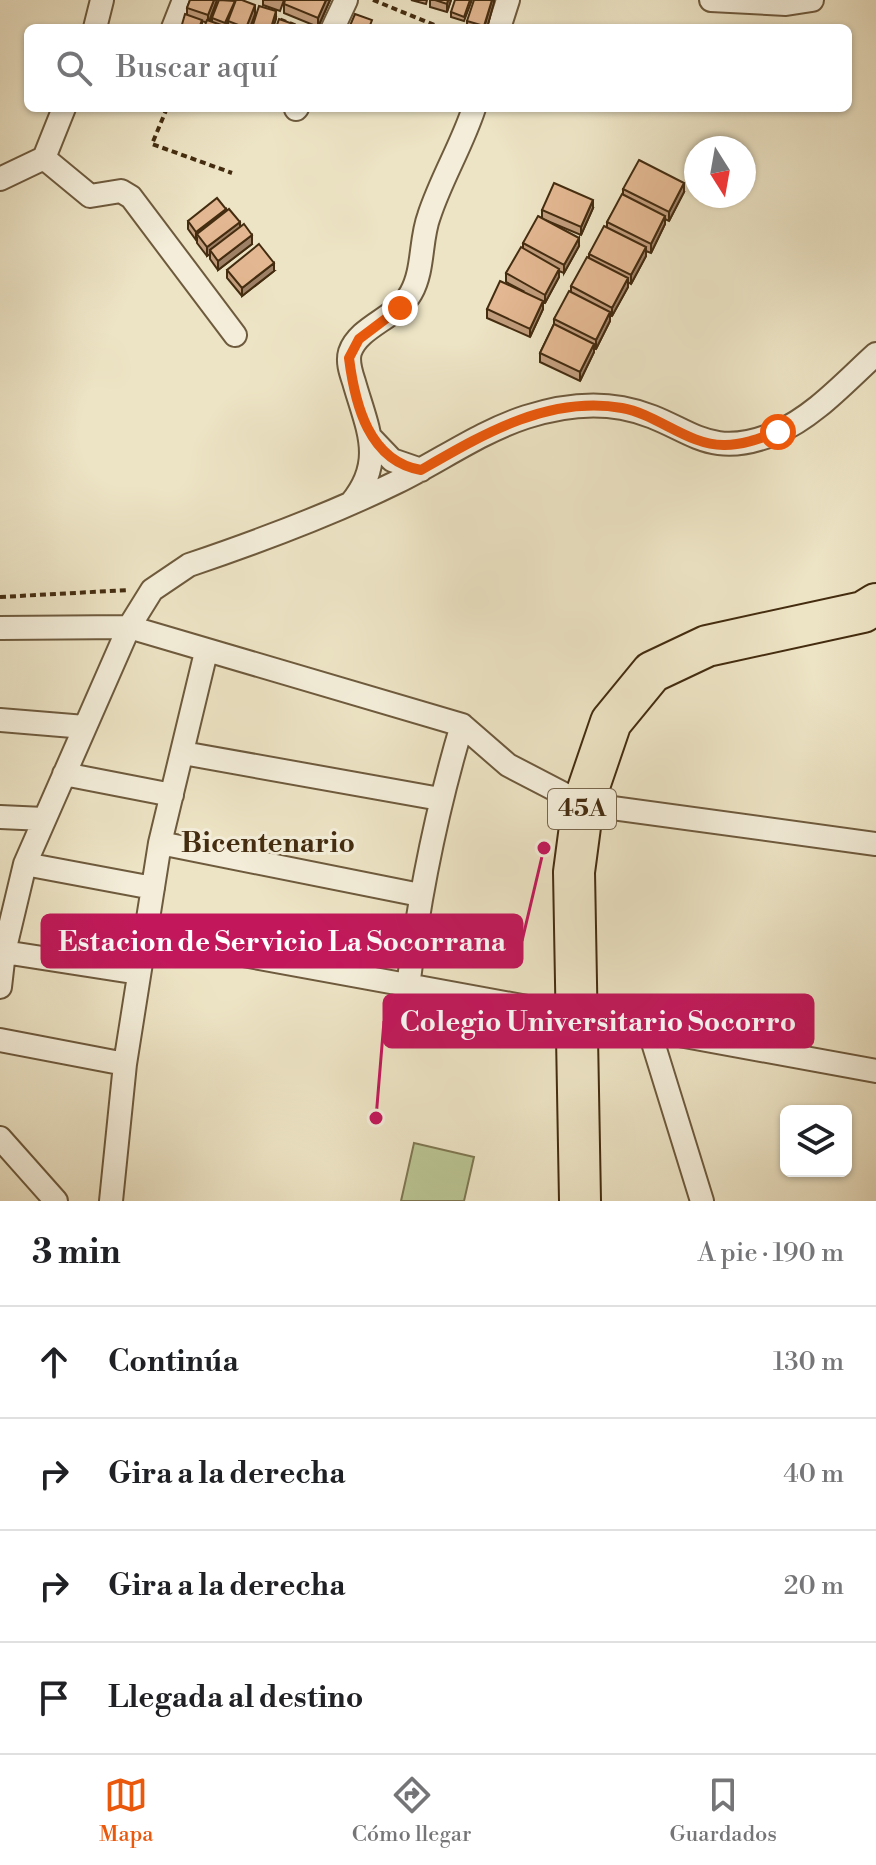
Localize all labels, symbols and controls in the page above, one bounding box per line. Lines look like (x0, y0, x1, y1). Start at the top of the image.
search box (24, 24, 852, 112)
icon: search (52, 46, 96, 90)
text: Buscar aquí (116, 49, 278, 87)
north arrow (684, 136, 756, 208)
route end (382, 290, 418, 326)
route start (760, 414, 796, 450)
road number: 45A (548, 789, 616, 829)
district label: Bicentenario (181, 826, 355, 861)
callout: Estacion de Servicio La Socorrana (42, 915, 522, 967)
text: Estacion de Servicio La Socorrana (58, 925, 507, 960)
callout: Colegio Universitario Socorro (384, 995, 813, 1047)
text: Colegio Universitario Socorro (400, 1005, 796, 1040)
map controls (780, 1105, 852, 1177)
button: layers (780, 1105, 852, 1177)
text: 3 min (32, 1232, 121, 1274)
text: A pie · 190 m (698, 1237, 844, 1269)
icon: ahead (32, 1340, 76, 1384)
text: Continúa (108, 1343, 239, 1381)
text: 130 m (773, 1346, 844, 1378)
icon: right (32, 1452, 76, 1496)
text: Gira a la derecha (108, 1455, 345, 1493)
text: 40 m (783, 1458, 844, 1490)
icon: right (32, 1564, 76, 1608)
text: Gira a la derecha (108, 1567, 345, 1605)
text: 20 m (784, 1570, 844, 1602)
icon: arrive (32, 1676, 76, 1720)
text: Llegada al destino (108, 1679, 363, 1717)
tab: Mapa (99, 1773, 154, 1848)
tab: Cómo llegar (352, 1773, 471, 1848)
tab: Guardados (670, 1773, 777, 1848)

